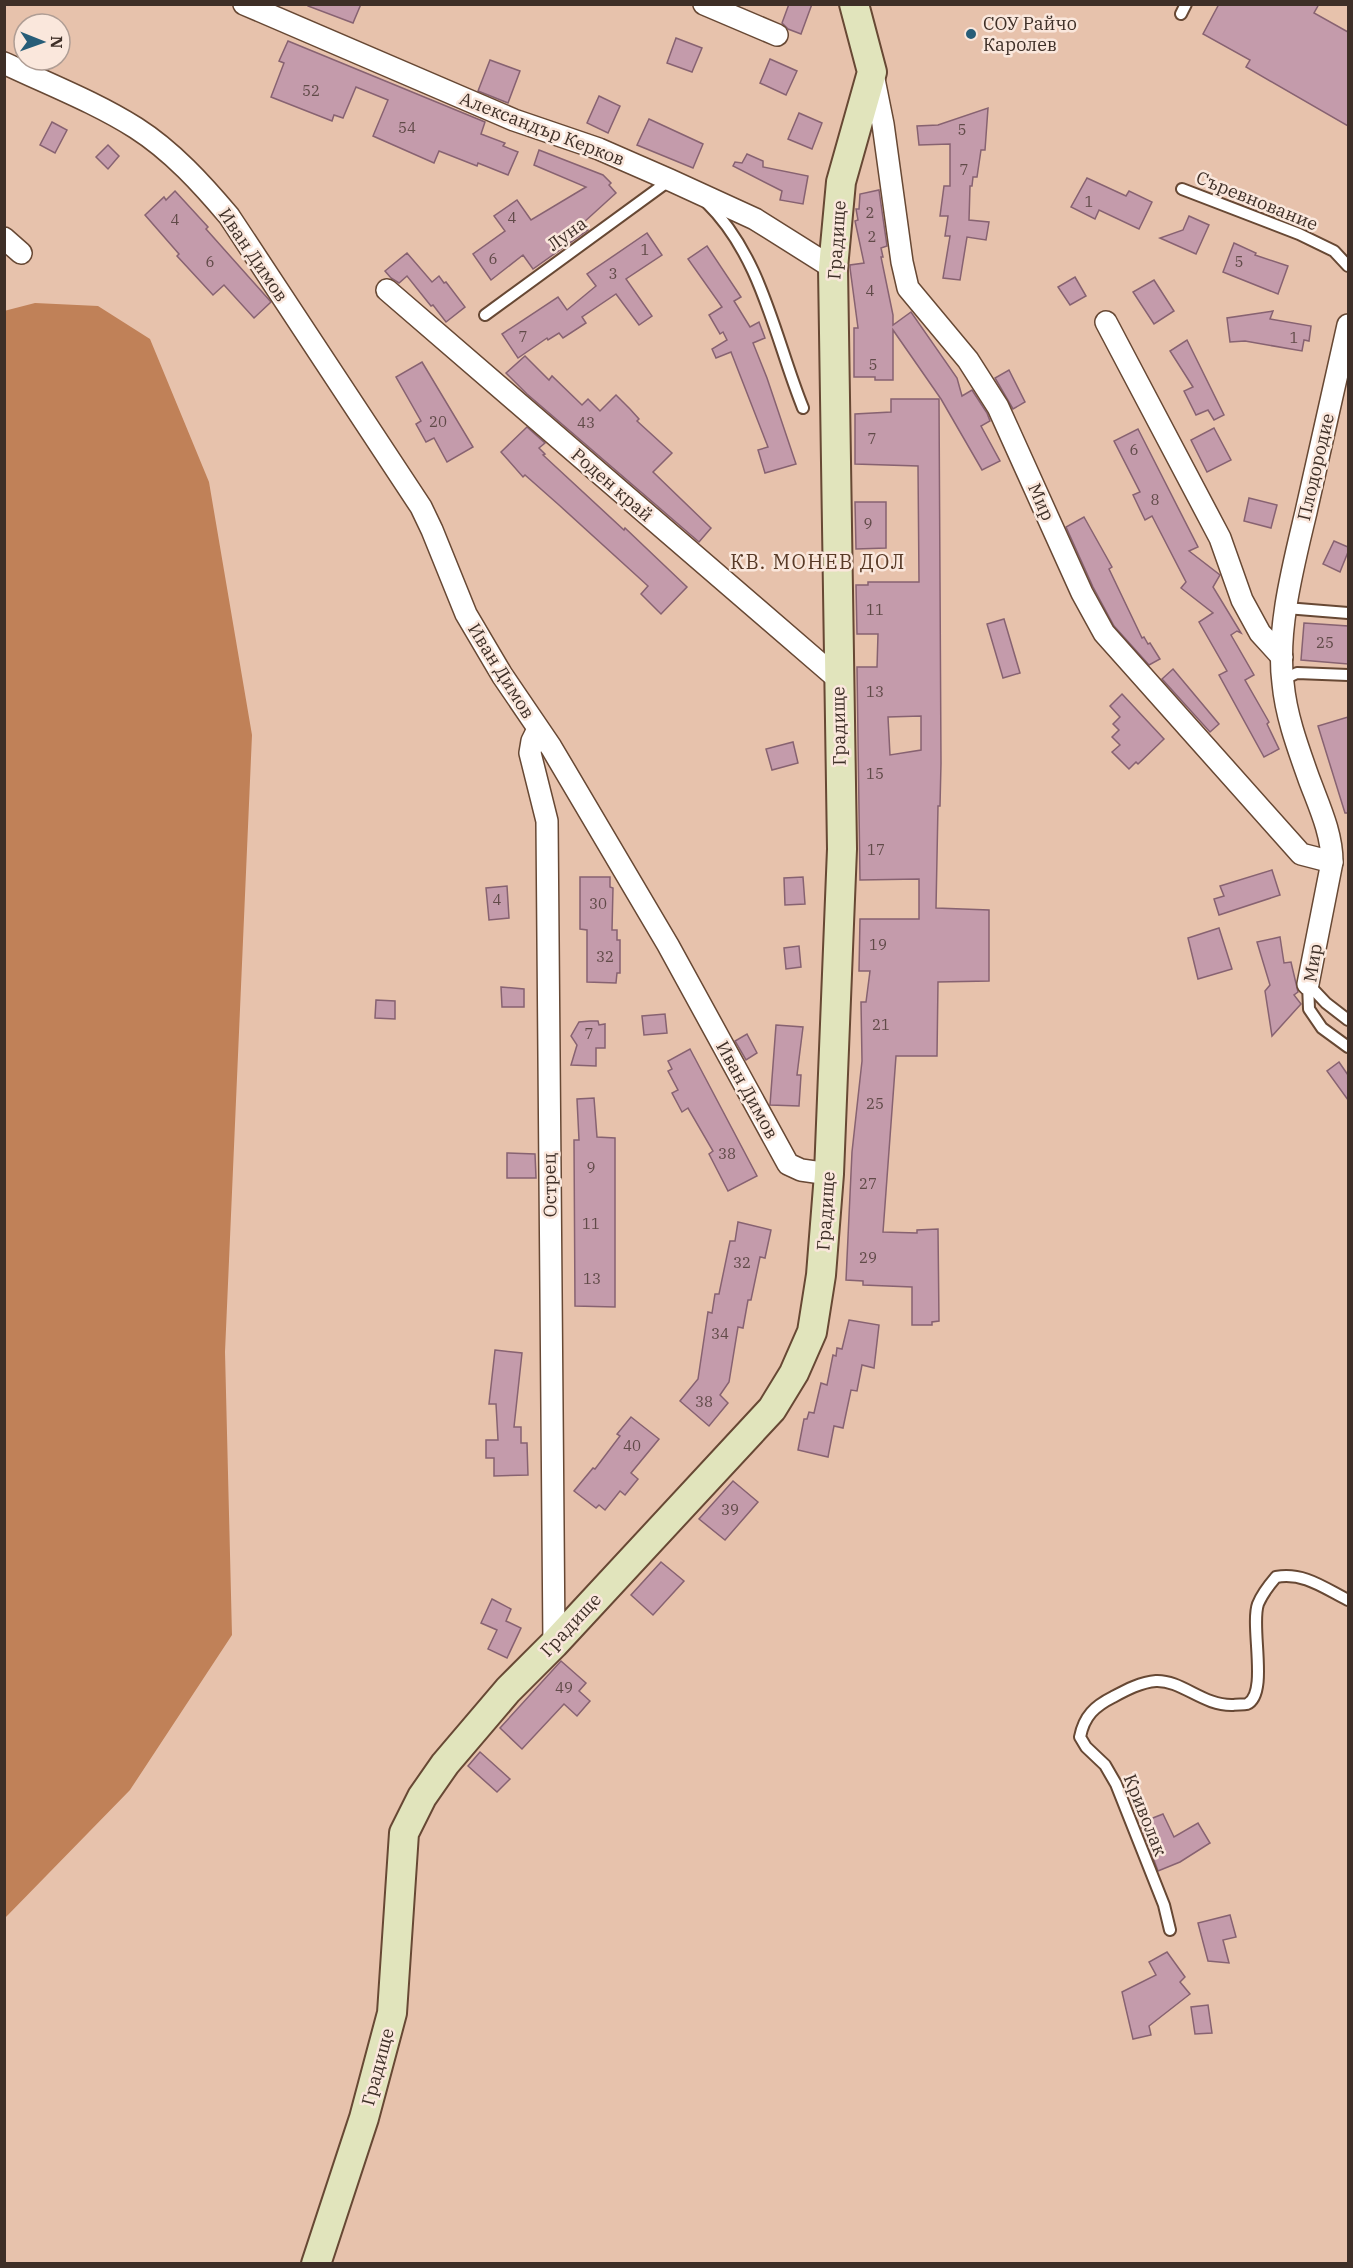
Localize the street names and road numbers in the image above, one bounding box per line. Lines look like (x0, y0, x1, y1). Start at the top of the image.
street label: Александър Керков (456, 86, 628, 171)
street label: Съревнование (1193, 166, 1321, 235)
street label: Градище (822, 200, 851, 280)
street label: Иван Димов (214, 203, 293, 306)
street label: Луна (542, 211, 591, 256)
street label: Плодородие (1292, 411, 1339, 523)
street label: Роден край (567, 443, 658, 526)
street label: Мир (1023, 479, 1060, 524)
street label: Иван Димов (463, 619, 540, 723)
street label: Градище (826, 686, 851, 766)
street label: Мир (1298, 942, 1327, 984)
street label: Иван Димов (711, 1037, 784, 1143)
street label: Острец (537, 1153, 562, 1217)
street label: Градище (811, 1171, 840, 1251)
street label: Градище (535, 1588, 606, 1661)
street label: Криволак (1119, 1770, 1173, 1860)
street label: Градище (356, 2026, 399, 2108)

